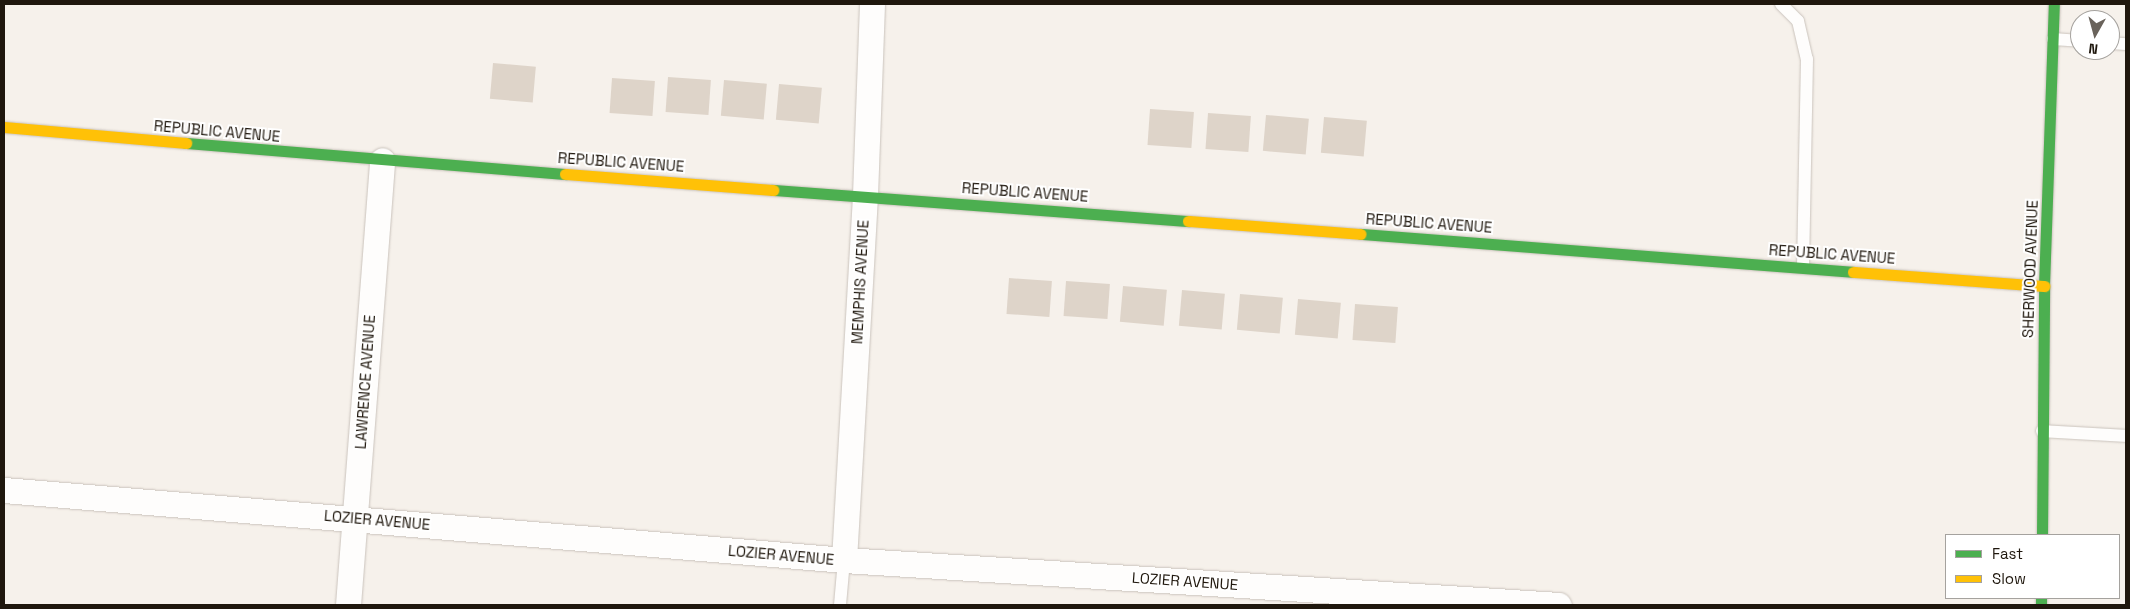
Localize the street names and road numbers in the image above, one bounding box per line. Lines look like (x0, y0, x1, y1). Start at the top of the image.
street label: REPUBLIC AVENUE (153, 117, 281, 145)
street label: REPUBLIC AVENUE (557, 149, 685, 175)
street label: REPUBLIC AVENUE (961, 179, 1089, 205)
street label: SHERWOOD AVENUE (2019, 200, 2041, 338)
street label: REPUBLIC AVENUE (1365, 210, 1493, 236)
street label: MEMPHIS AVENUE (848, 219, 872, 345)
street label: REPUBLIC AVENUE (1768, 241, 1896, 267)
street label: LAWRENCE AVENUE (351, 314, 379, 450)
street label: LOZIER AVENUE (323, 506, 431, 534)
street label: LOZIER AVENUE (727, 541, 835, 569)
street label: LOZIER AVENUE (1131, 568, 1239, 594)

